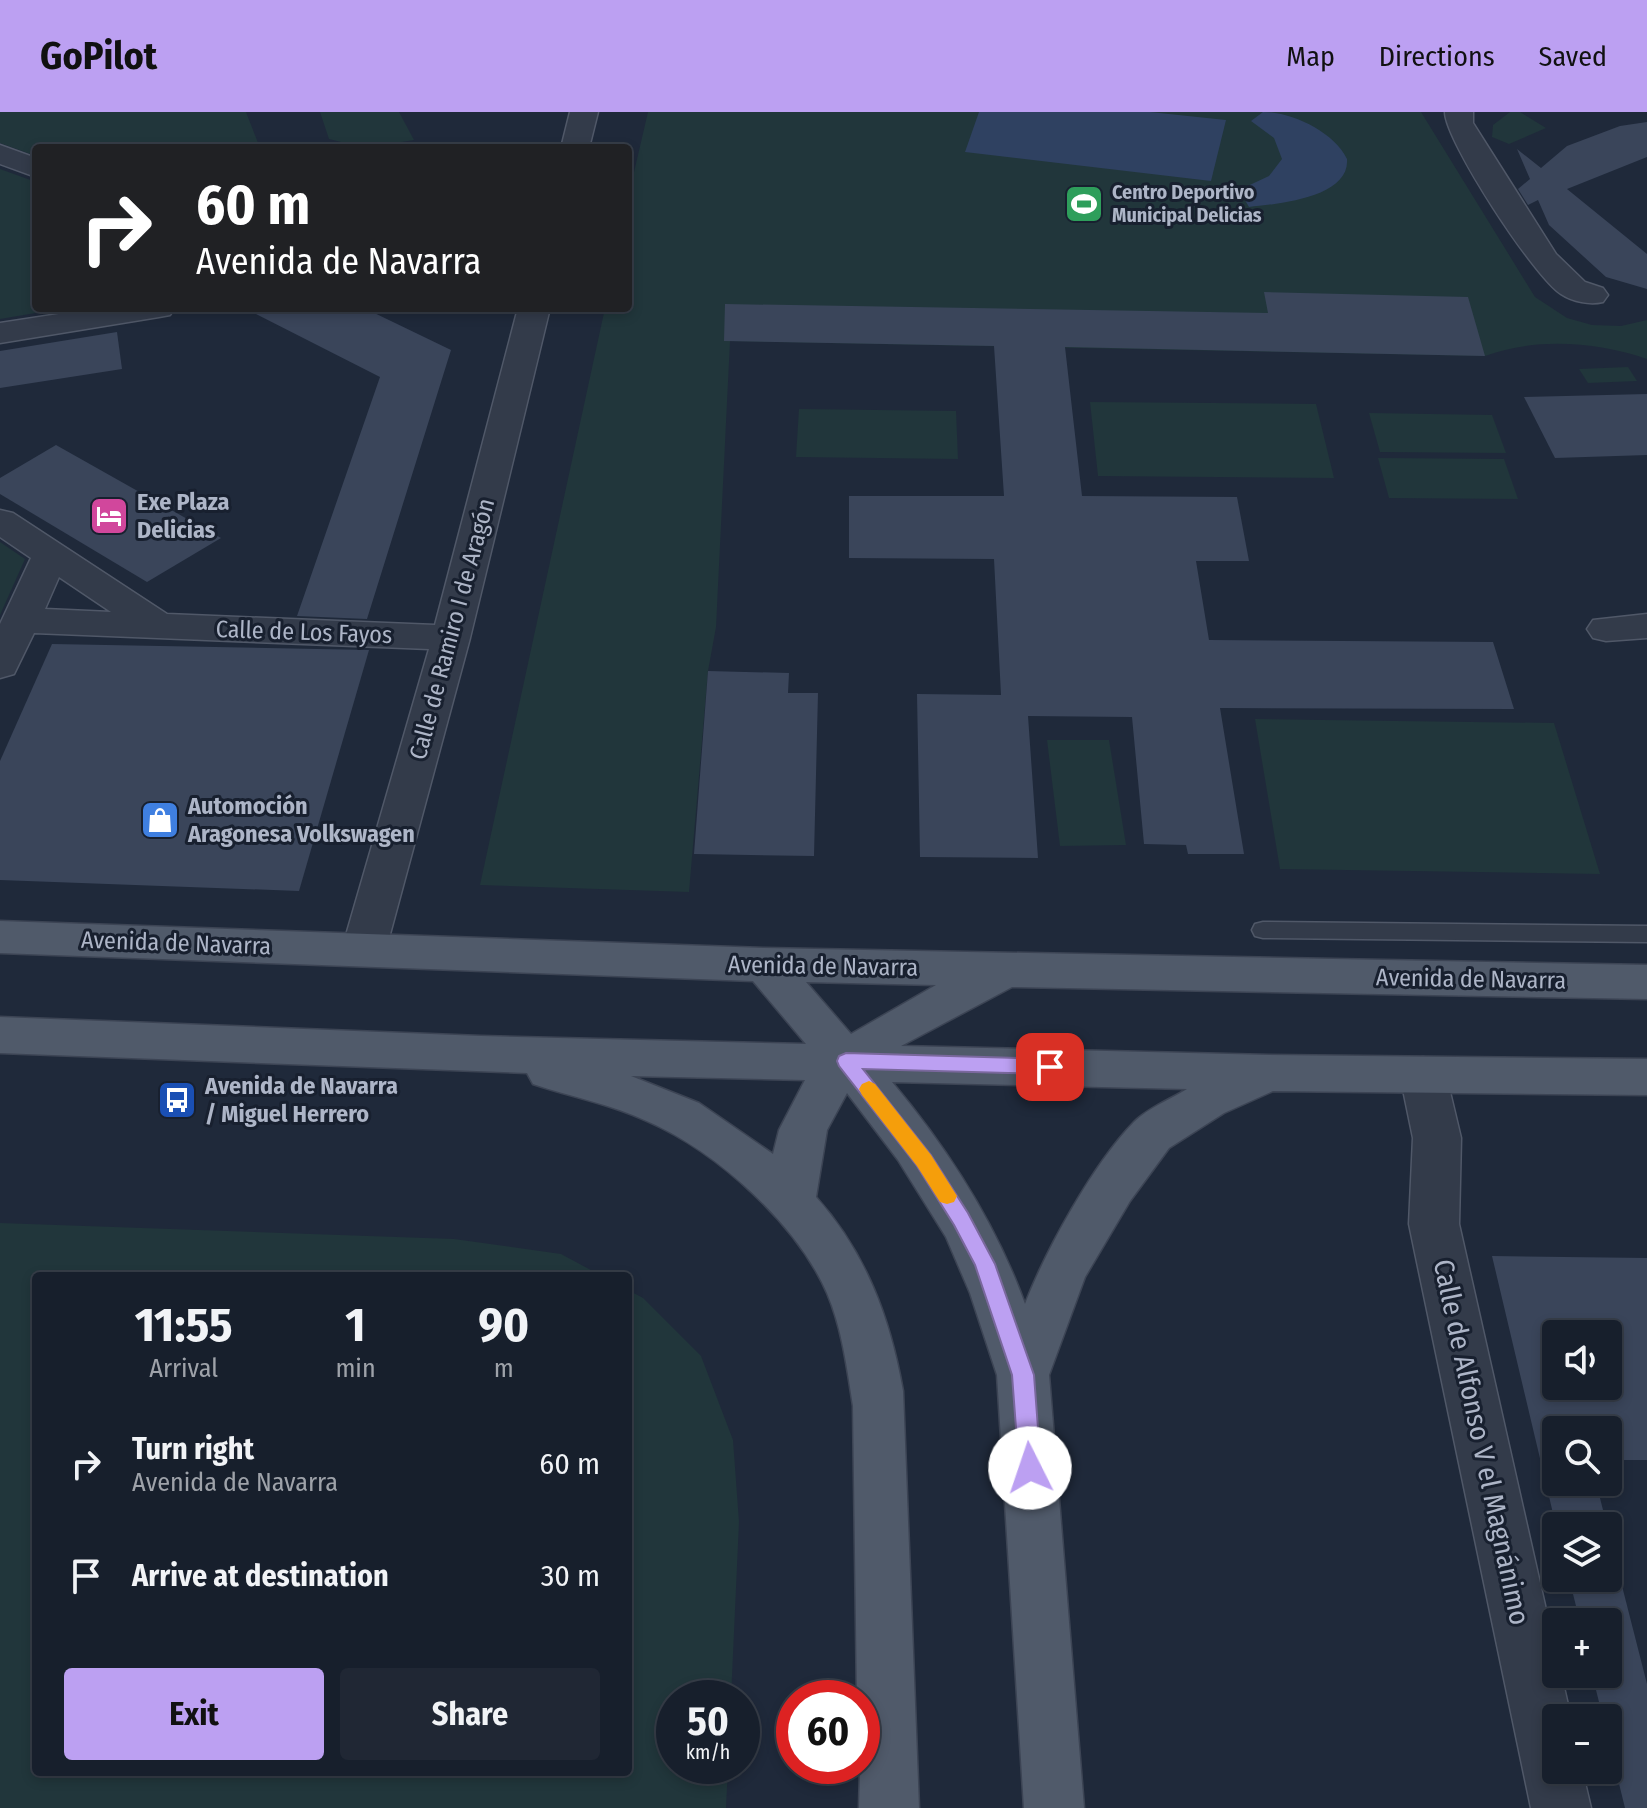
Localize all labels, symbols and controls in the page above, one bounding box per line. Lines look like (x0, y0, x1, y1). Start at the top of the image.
text: GoPilot (40, 33, 157, 79)
text: Map (1286, 40, 1335, 73)
text: Directions (1379, 40, 1495, 73)
text: Saved (1539, 40, 1607, 73)
text: 60 m (196, 172, 310, 239)
icon: right (64, 176, 168, 280)
place label: Centro Deportivo Municipal Delicias (1112, 180, 1262, 227)
sports icon: Centro Deportivo Municipal Delicias (1063, 183, 1105, 225)
text: Avenida de Navarra (196, 240, 481, 284)
place label: Exe Plaza Delicias (137, 488, 229, 544)
hotel icon: Exe Plaza Delicias (88, 495, 130, 537)
street label: Calle de Ramiro I de Aragón (404, 495, 500, 763)
street label: Calle de Los Fayos (215, 615, 393, 649)
place label: Automoción Aragonesa Volkswagen (187, 792, 415, 848)
shop icon: Automoción Aragonesa Volkswagen (139, 799, 181, 841)
street label: Avenida de Navarra (80, 926, 272, 960)
street label: Avenida de Navarra (728, 950, 918, 982)
street label: Avenida de Navarra (1376, 963, 1566, 995)
pin (1016, 1033, 1084, 1101)
icon: arrive (1028, 1045, 1072, 1089)
place label: Avenida de Navarra / Miguel Herrero (204, 1072, 398, 1128)
bus stop icon: Avenida de Navarra / Miguel Herrero (156, 1079, 198, 1121)
street label: Calle de Alfonso V el Magnánimo (1427, 1256, 1536, 1628)
text: 11:55 (135, 1296, 233, 1354)
text: 1 (345, 1296, 366, 1354)
text: 90 (478, 1296, 529, 1354)
map controls (1542, 1320, 1622, 1784)
button: sound (1542, 1320, 1622, 1400)
text: Arrival (149, 1353, 218, 1384)
text: min (335, 1353, 376, 1384)
text: m (494, 1353, 514, 1384)
button: search (1542, 1416, 1622, 1496)
position arrow (988, 1426, 1072, 1510)
text: Turn right (132, 1431, 254, 1467)
icon: right (64, 1442, 108, 1486)
text: 60 m (539, 1446, 600, 1482)
text: Avenida de Navarra (132, 1467, 338, 1498)
button: layers (1542, 1512, 1622, 1592)
icon: arrive (64, 1554, 108, 1598)
text: Arrive at destination (132, 1558, 389, 1594)
text: 30 m (541, 1558, 600, 1594)
button: + (1542, 1608, 1622, 1688)
button: Exit (64, 1668, 324, 1760)
button: Share (340, 1668, 600, 1760)
speed limit sign: 60 (776, 1680, 880, 1784)
text: 50 (687, 1698, 729, 1746)
button: − (1542, 1704, 1622, 1784)
text: km/h (686, 1740, 730, 1764)

